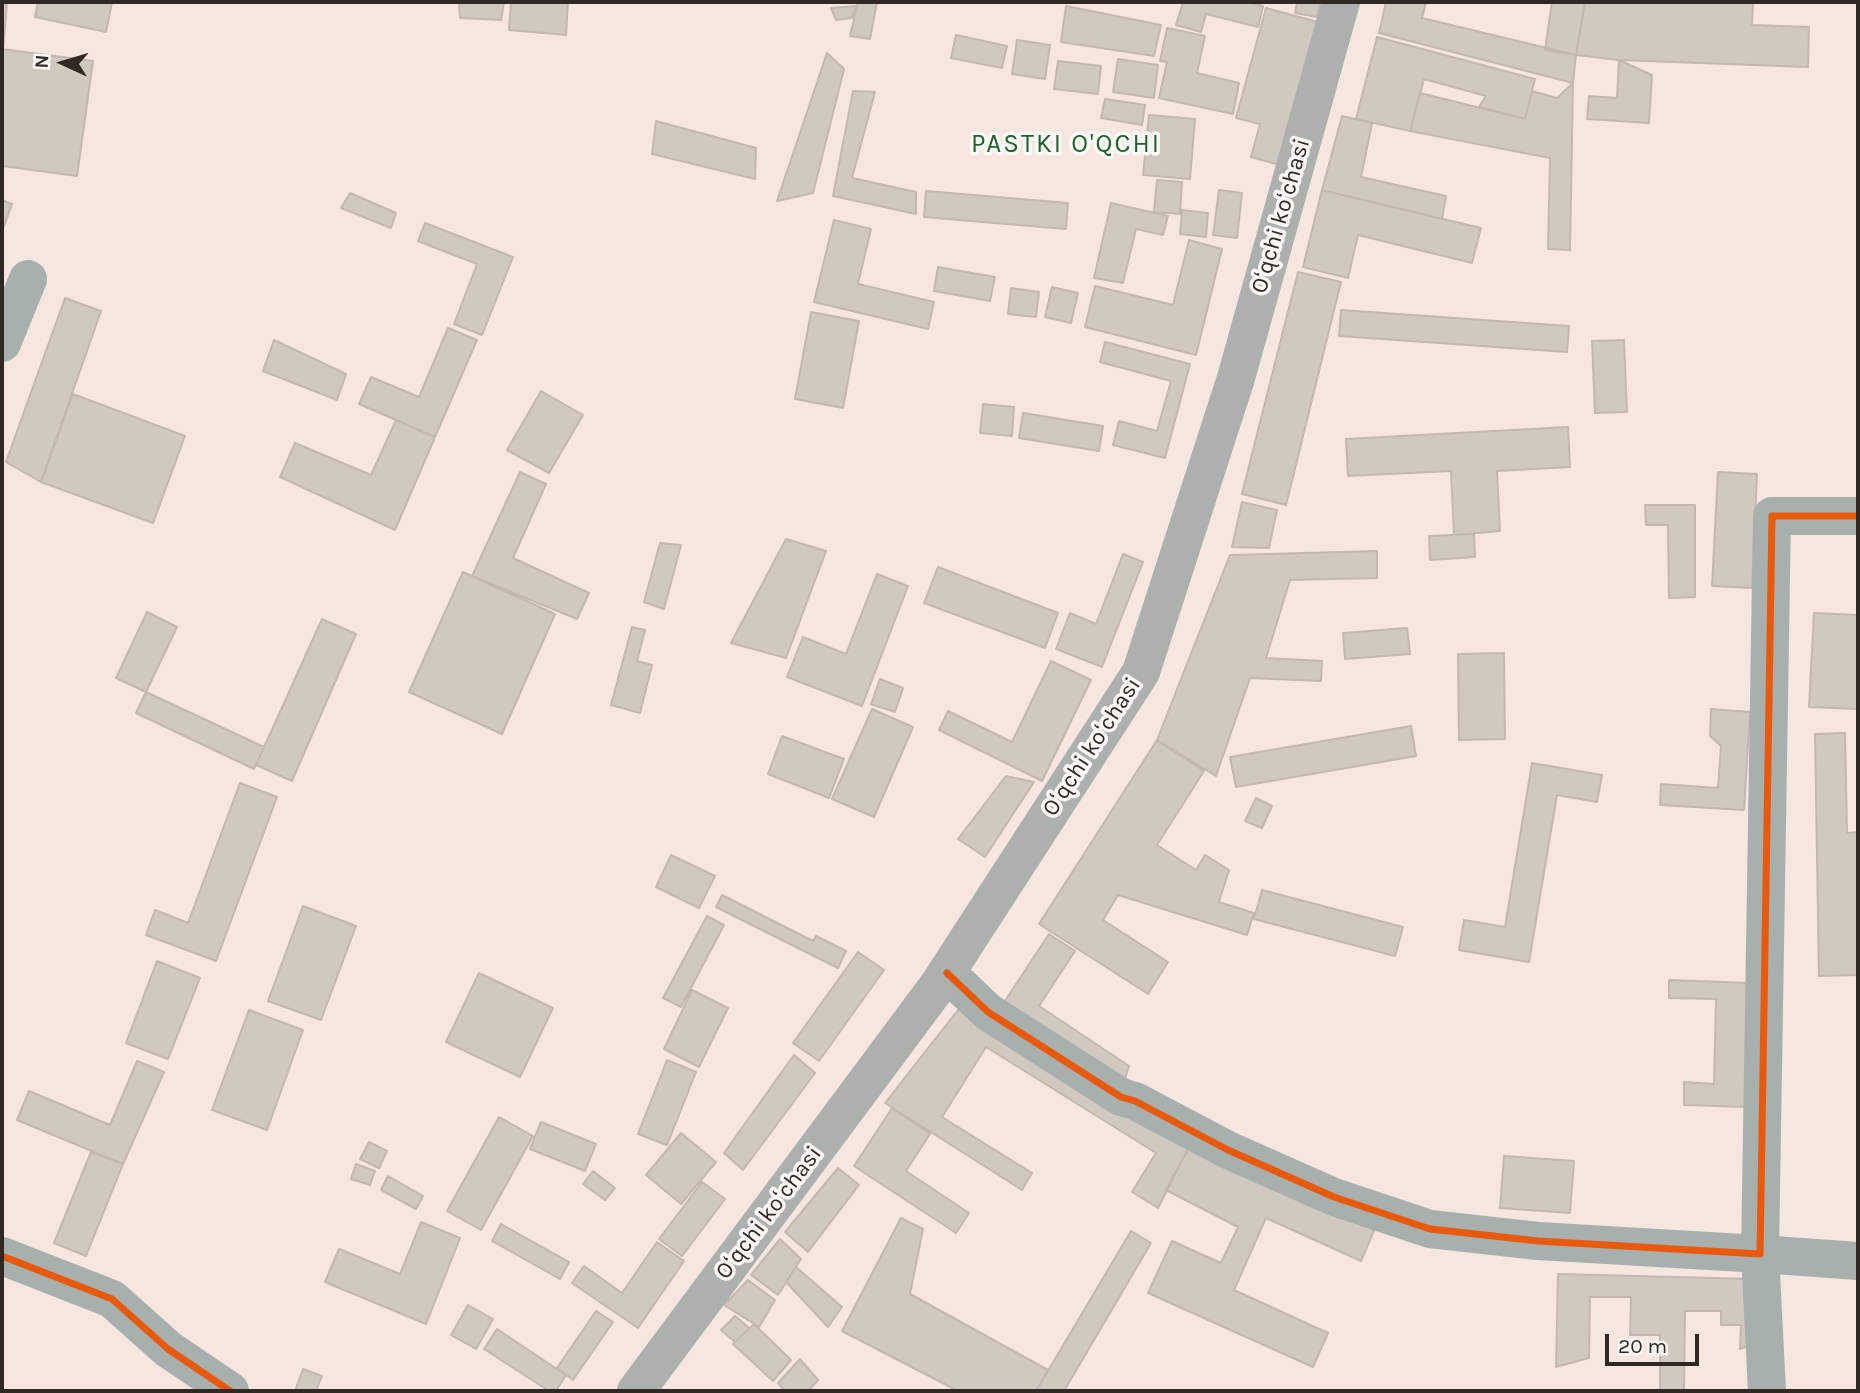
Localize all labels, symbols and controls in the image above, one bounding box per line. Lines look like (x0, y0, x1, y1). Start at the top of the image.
north arrow (28, 28, 98, 98)
text: N (31, 54, 53, 69)
district label: PASTKI O'QCHI (973, 129, 1159, 161)
street label: Oʻqchi koʻchasi (1246, 136, 1316, 296)
street label: Oʻqchi koʻchasi (1037, 673, 1147, 821)
street label: Oʻqchi koʻchasi (710, 1141, 828, 1285)
scale bar (1608, 1320, 1702, 1364)
text: 20 m (1618, 1334, 1667, 1358)

